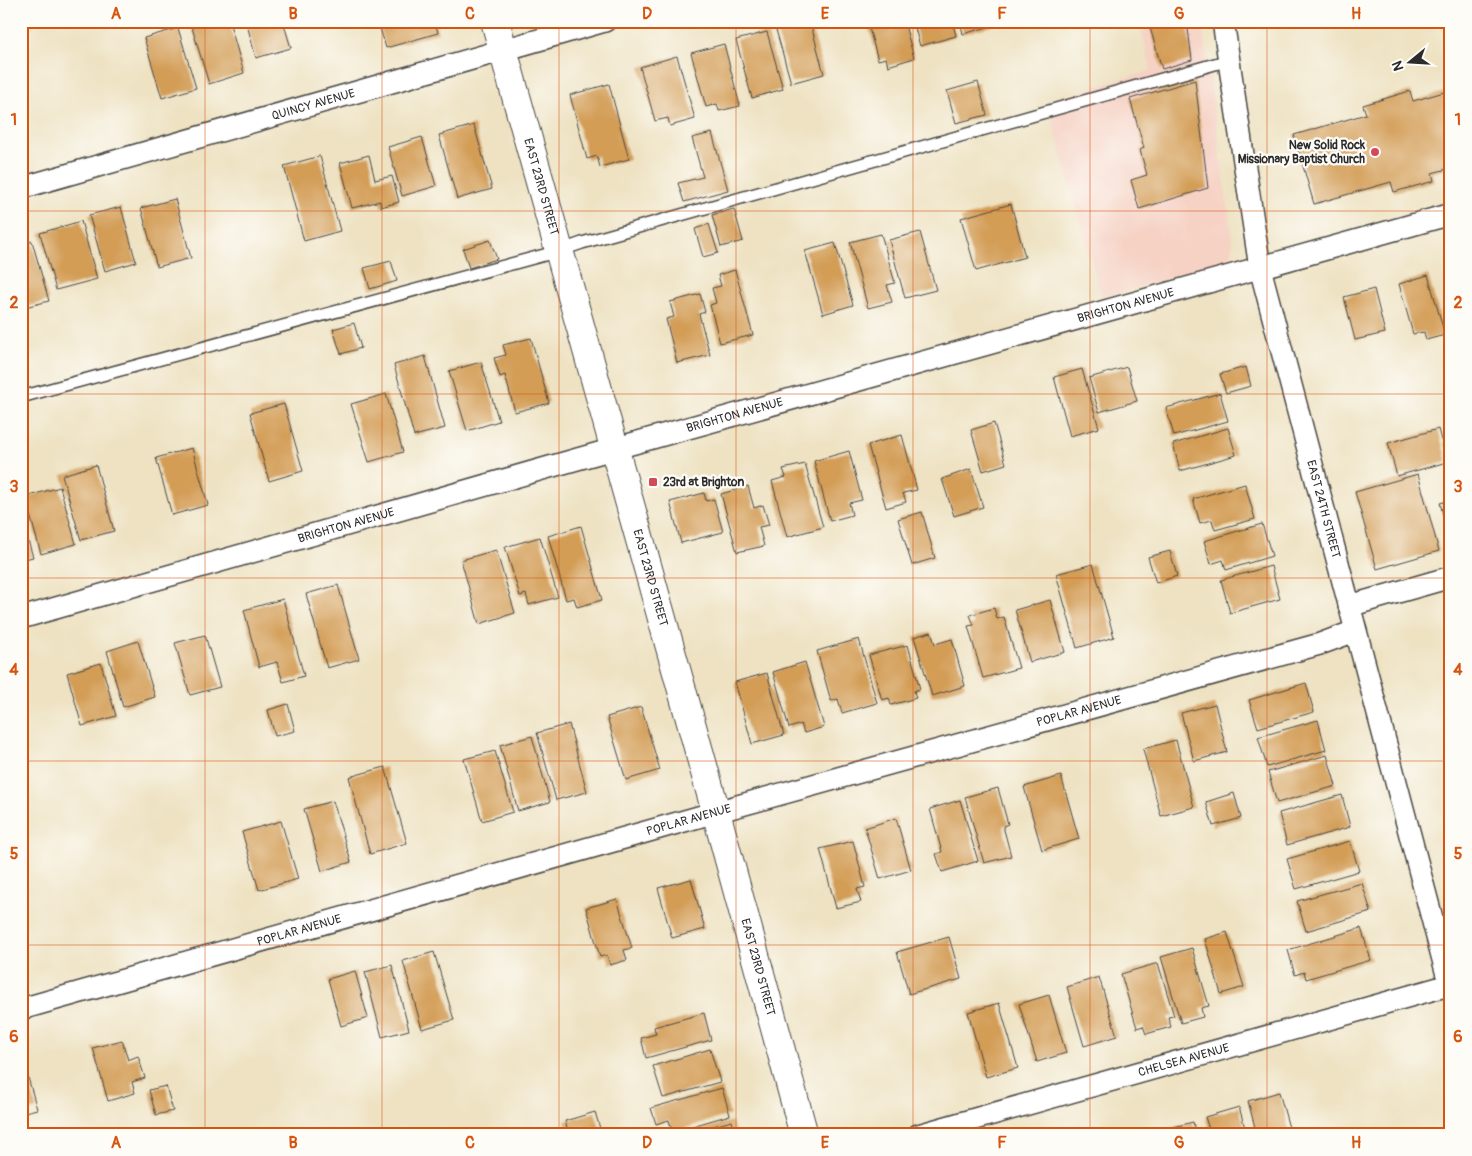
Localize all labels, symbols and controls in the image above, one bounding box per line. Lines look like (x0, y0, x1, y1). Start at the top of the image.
text: A (111, 4, 122, 24)
text: B (288, 4, 298, 24)
text: C (465, 4, 475, 24)
text: D (642, 4, 652, 24)
text: E (821, 4, 830, 24)
text: F (997, 4, 1007, 24)
text: G (1174, 4, 1185, 24)
text: H (1351, 4, 1361, 24)
north arrow (1384, 38, 1434, 88)
text: N (1389, 59, 1408, 73)
street label: QUINCY AVENUE (270, 86, 357, 124)
text: 1 (11, 110, 17, 130)
text: 1 (1455, 110, 1461, 130)
street label: EAST 23RD STREET (520, 136, 562, 237)
place label: New Solid Rock Missionary Baptist Church (1238, 138, 1366, 167)
marker: New Solid Rock Missionary Baptist Church (1369, 146, 1381, 158)
street label: BRIGHTON AVENUE (1076, 285, 1176, 326)
text: 2 (10, 293, 19, 313)
text: 2 (1454, 293, 1463, 313)
street label: BRIGHTON AVENUE (685, 395, 785, 436)
street label: EAST 24TH STREET (1303, 458, 1343, 560)
place label: 23rd at Brighton (663, 475, 744, 490)
marker: 23rd at Brighton (647, 476, 659, 488)
text: 3 (10, 477, 19, 497)
text: 3 (1454, 477, 1463, 497)
street label: BRIGHTON AVENUE (296, 505, 396, 547)
street label: EAST 23RD STREET (629, 528, 671, 628)
text: 4 (9, 660, 19, 680)
text: 4 (1453, 660, 1463, 680)
street label: POPLAR AVENUE (1035, 693, 1123, 730)
street label: POPLAR AVENUE (645, 801, 733, 839)
text: 5 (10, 844, 19, 864)
text: 5 (1454, 844, 1463, 864)
street label: POPLAR AVENUE (255, 912, 343, 950)
street label: EAST 23RD STREET (737, 917, 778, 1018)
text: 6 (9, 1027, 19, 1047)
text: 6 (1453, 1027, 1463, 1047)
street label: CHELSEA AVENUE (1136, 1040, 1231, 1080)
text: A (111, 1133, 122, 1153)
text: B (288, 1133, 298, 1153)
text: C (465, 1133, 475, 1153)
text: D (642, 1133, 652, 1153)
text: E (821, 1133, 830, 1153)
text: F (997, 1133, 1007, 1153)
text: G (1174, 1133, 1185, 1153)
text: H (1351, 1133, 1361, 1153)

